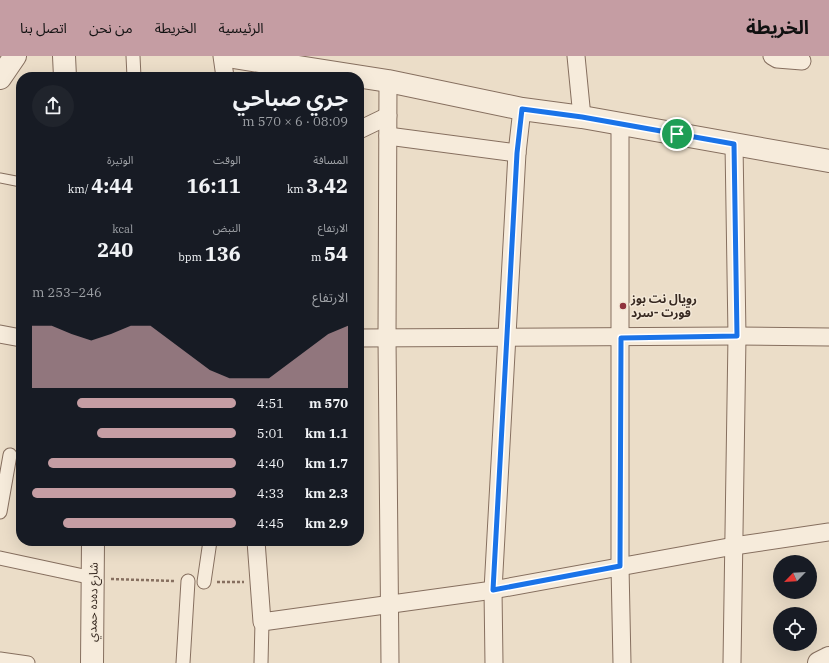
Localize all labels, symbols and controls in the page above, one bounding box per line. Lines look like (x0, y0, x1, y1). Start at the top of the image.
text: الخريطة (746, 15, 809, 39)
text: اتصل بنا (20, 19, 67, 37)
text: من نحن (89, 19, 133, 37)
text: الخريطة (155, 19, 197, 37)
text: الرئيسية (219, 19, 264, 37)
text: جري صباحي (233, 83, 348, 112)
button: share (32, 85, 74, 127)
text: 08:09 · 6 × 570 m (242, 113, 348, 130)
pin (660, 117, 694, 151)
icon: arrive (666, 123, 688, 145)
text: الوتيرة (107, 153, 133, 167)
text: الوقت (213, 153, 241, 167)
text: المسافة (313, 153, 348, 167)
text: 4:44 (91, 172, 133, 199)
text: 16:11 (187, 172, 241, 199)
text: 3.42 (306, 172, 348, 199)
text: /km (68, 182, 91, 196)
text: km (287, 182, 306, 196)
text: النبض (213, 221, 241, 235)
text: الارتفاع (318, 221, 348, 235)
text: kcal (112, 222, 133, 236)
text: 240 (97, 236, 133, 263)
text: 136 (205, 240, 241, 267)
text: 54 (324, 240, 348, 267)
text: bpm (178, 250, 205, 264)
text: m (311, 250, 324, 264)
text: 246–253 m (32, 284, 102, 301)
text: الارتفاع (312, 289, 348, 306)
place label: رويال نت بوز قورت -سرد (630, 291, 697, 320)
marker: رويال نت بوز قورت -سرد (618, 301, 628, 311)
text: 4:51 (257, 395, 284, 412)
text: 570 m (309, 395, 348, 412)
text: 5:01 (257, 425, 284, 442)
text: 1.1 km (305, 425, 348, 442)
text: 4:40 (257, 455, 284, 472)
text: 1.7 km (305, 455, 348, 472)
text: 4:33 (257, 485, 284, 502)
text: 2.3 km (305, 485, 348, 502)
text: 4:45 (257, 515, 284, 532)
text: 2.9 km (305, 515, 348, 532)
north arrow (773, 555, 817, 599)
map controls (773, 555, 817, 651)
street label: شارع دەدە حمدي (84, 562, 103, 642)
button: locate (773, 607, 817, 651)

